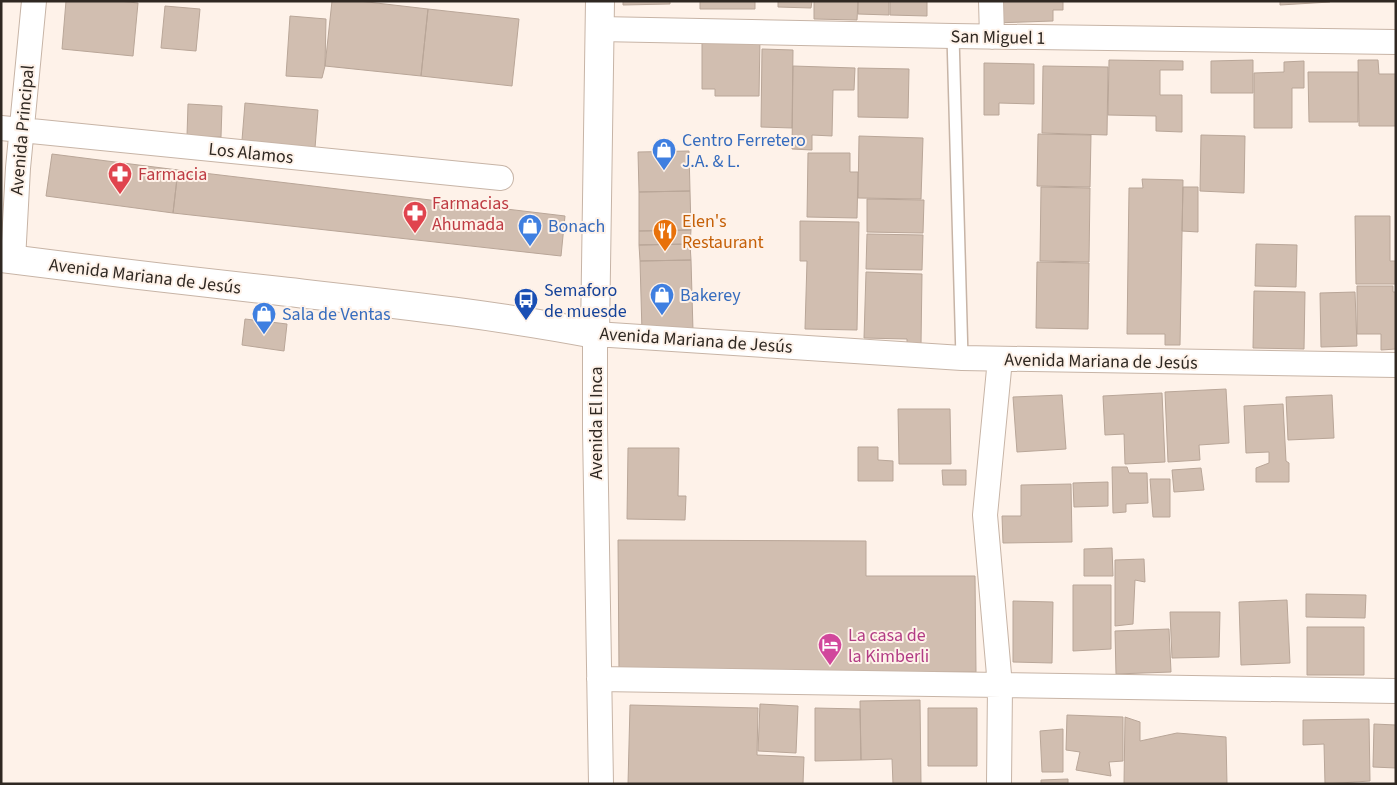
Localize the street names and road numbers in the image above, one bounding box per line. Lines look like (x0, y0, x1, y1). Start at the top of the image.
street label: San Miguel 1 (950, 24, 1045, 51)
street label: Avenida Principal (4, 64, 41, 196)
street label: Los Alamos (207, 137, 295, 170)
street label: Avenida Mariana de Jesús (48, 252, 242, 301)
street label: Avenida Mariana de Jesús (599, 321, 793, 360)
street label: Avenida Mariana de Jesús (1004, 347, 1198, 376)
street label: Avenida El Inca (584, 366, 609, 480)

